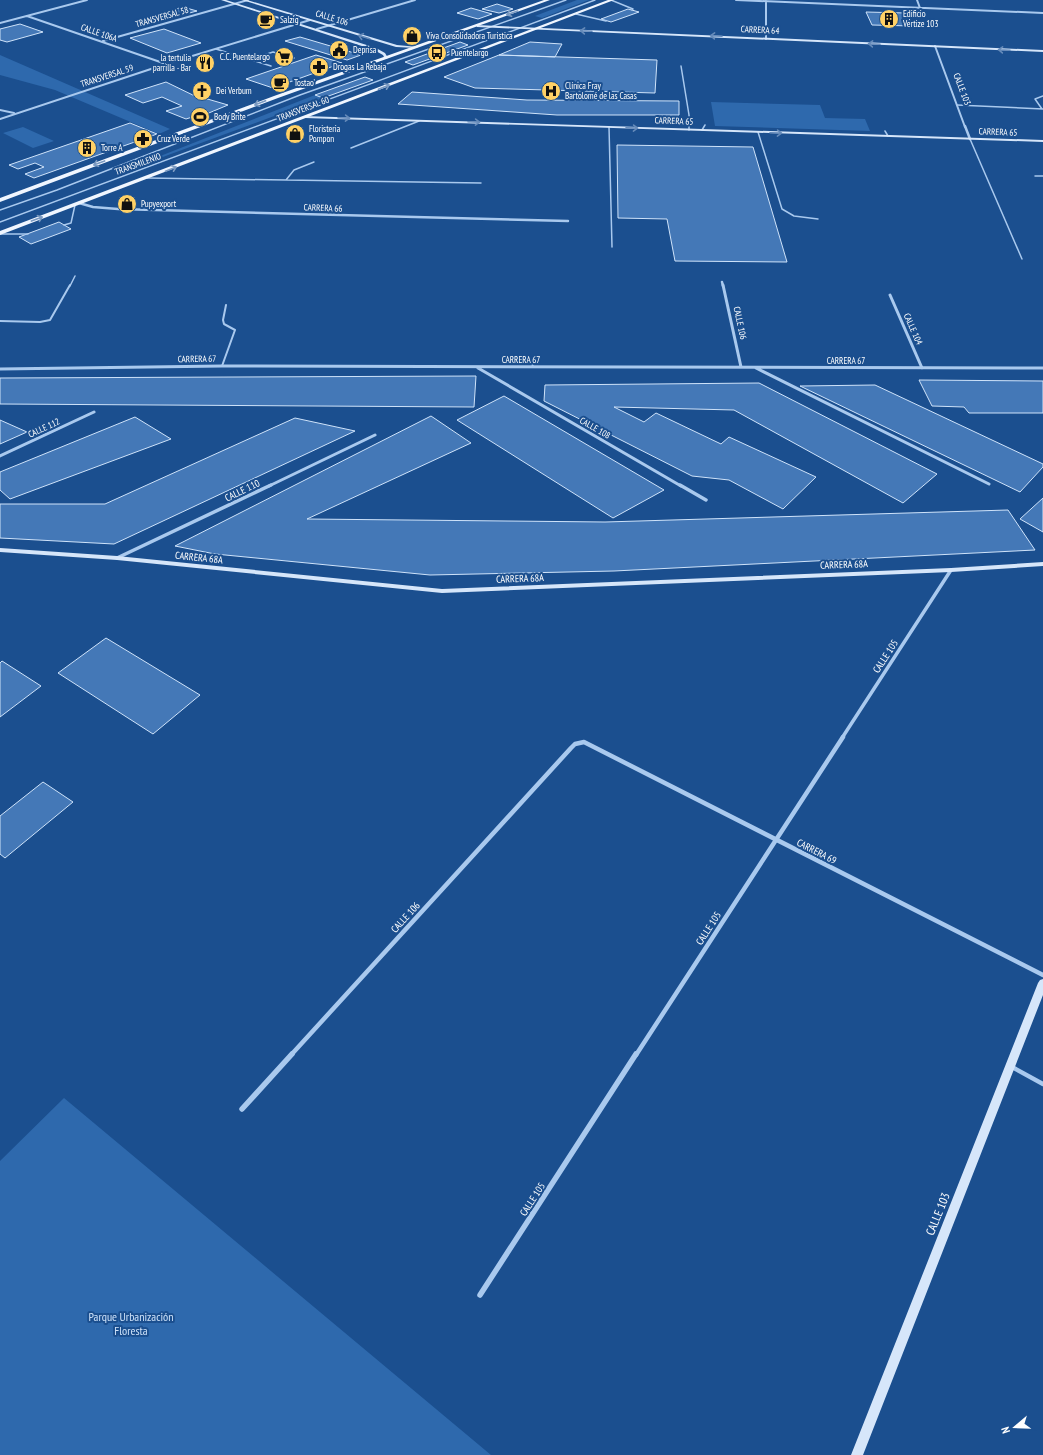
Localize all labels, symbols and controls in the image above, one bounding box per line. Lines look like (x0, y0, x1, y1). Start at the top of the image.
street label: TRANSVERSAL 58 (134, 4, 190, 29)
street label: CALLE 106 (314, 7, 350, 28)
building icon: Edificio Vertize 103 (878, 8, 900, 30)
place label: Edificio Vertize 103 (902, 8, 938, 29)
cafe icon: Salzig (255, 9, 277, 31)
one-way arrow (507, 9, 519, 17)
place label: Salzig (280, 14, 299, 25)
street label: CALLE 106A (79, 21, 120, 44)
street label: CARRERA 64 (740, 23, 780, 36)
shop icon: Viva Consolidadora Turistica (401, 25, 423, 47)
one-way arrow (580, 27, 593, 34)
place label: Viva Consolidadora Turistica (425, 30, 513, 41)
one-way arrow (358, 32, 370, 40)
one-way arrow (710, 33, 723, 40)
public building icon: Deprisa (328, 39, 350, 61)
one-way arrow (868, 40, 881, 47)
bus stop icon: Puentelargo (426, 42, 448, 64)
place label: Deprisa (353, 44, 377, 55)
supermarket icon: C.C. Puentelargo (273, 46, 295, 68)
one-way arrow (998, 46, 1011, 53)
place label: Puentelargo (451, 47, 489, 58)
place label: C.C. Puentelargo (220, 51, 270, 62)
place label: la tertulia parrilla - Bar (153, 52, 192, 73)
restaurant icon: la tertulia parrilla - Bar (194, 52, 216, 74)
pharmacy icon: Drogas La Rebaja (308, 56, 330, 78)
place label: Drogas La Rebaja (333, 61, 387, 73)
street label: TRANSVERSAL 59 (79, 62, 135, 89)
street label: CALLE 103 (951, 71, 974, 106)
cafe icon: Tostao’ (269, 72, 291, 94)
place label: Tostao’ (294, 77, 316, 88)
church icon: Dei Verbum (191, 80, 213, 102)
hospital icon: Clínica Fray Bartolomé de las Casas (540, 80, 562, 102)
place label: Clínica Fray Bartolomé de las Casas (565, 80, 637, 101)
one-way arrow (378, 83, 390, 91)
place label: Dei Verbum (216, 85, 252, 96)
street label: TRANSVERSAL 60 (275, 94, 330, 124)
one-way arrow (255, 99, 267, 107)
sports icon: Body Brite (189, 106, 211, 128)
place label: Body Brite (214, 111, 246, 122)
one-way arrow (337, 114, 350, 122)
street label: CARRERA 65 (654, 114, 694, 127)
one-way arrow (467, 119, 480, 126)
shop icon: Floristeria Pompon (284, 123, 306, 145)
place label: Floristeria Pompon (309, 123, 341, 144)
one-way arrow (625, 124, 638, 131)
street label: CARRERA 65 (978, 125, 1018, 138)
pharmacy icon: Cruz Verde (132, 128, 154, 150)
one-way arrow (769, 129, 782, 136)
place label: Cruz Verde (157, 133, 190, 144)
building icon: Torre A (76, 137, 98, 159)
place label: Torre A (101, 142, 123, 153)
street label: TRANSMILENIO (113, 150, 162, 177)
one-way arrow (93, 160, 106, 167)
one-way arrow (165, 164, 177, 172)
shop icon: Pupyexport (116, 193, 138, 215)
place label: Pupyexport (141, 198, 177, 209)
street label: CARRERA 66 (303, 201, 343, 214)
one-way arrow (30, 215, 42, 223)
street label: CALLE 106 (732, 305, 749, 340)
street label: CALLE 104 (902, 311, 925, 346)
street label: CARRERA 67 (178, 353, 216, 364)
street label: CARRERA 67 (502, 354, 540, 365)
street label: CARRERA 67 (827, 355, 865, 366)
street label: CALLE 108 (578, 414, 613, 441)
street label: CALLE 112 (26, 415, 61, 440)
street label: CALLE 110 (223, 476, 262, 504)
street label: CARRERA 68A (175, 549, 224, 566)
street label: CARRERA 68A (820, 557, 868, 572)
street label: CARRERA 68A (496, 571, 544, 586)
street label: CALLE 105 (870, 637, 901, 675)
street label: CARRERA 69 (795, 836, 839, 867)
street label: CALLE 106 (388, 899, 423, 936)
street label: CALLE 105 (693, 909, 724, 947)
street label: CALLE 105 (517, 1180, 548, 1218)
street label: CALLE 103 (922, 1190, 953, 1237)
park label: Parque Urbanización Floresta (89, 1309, 173, 1338)
north arrow (995, 1407, 1035, 1447)
text: N (998, 1425, 1013, 1435)

